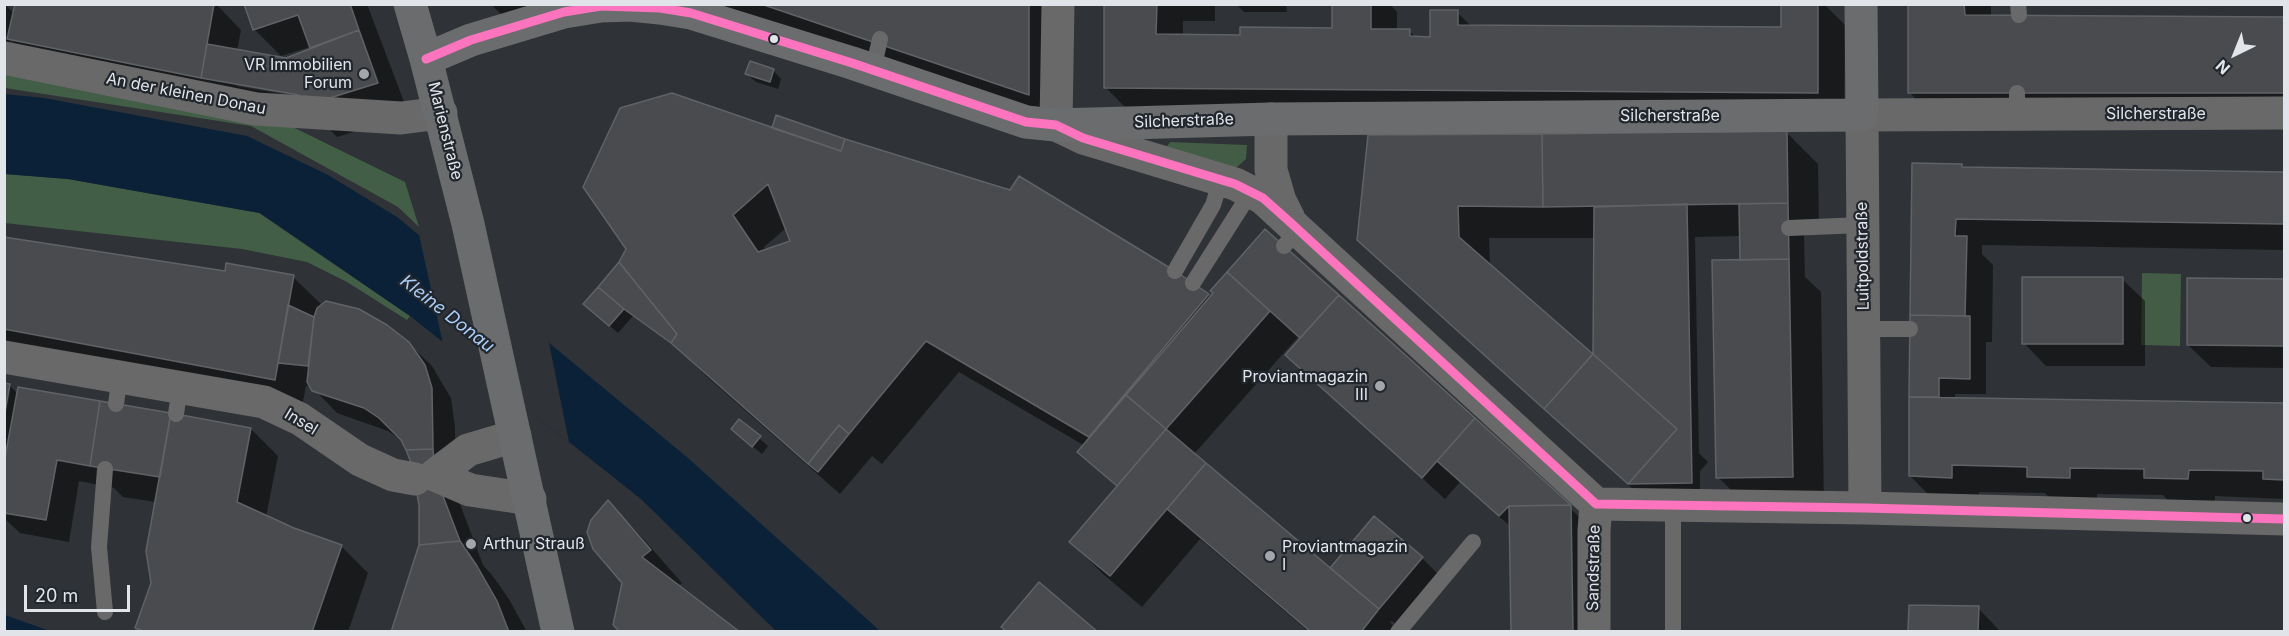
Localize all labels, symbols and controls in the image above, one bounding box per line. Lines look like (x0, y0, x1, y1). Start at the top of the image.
north arrow (2205, 24, 2265, 84)
unlabelled marker (768, 33, 780, 45)
place label: VR Immobilien Forum (244, 55, 352, 93)
text: N (2211, 56, 2234, 79)
marker: VR Immobilien Forum (357, 67, 371, 81)
street label: An der kleinen Donau (105, 69, 267, 119)
street label: Marienstraße (424, 80, 466, 182)
street label: Silcherstraße (2106, 104, 2206, 124)
street label: Silcherstraße (1620, 106, 1720, 126)
street label: Silcherstraße (1134, 110, 1234, 132)
street label: Luitpoldstraße (1852, 202, 1874, 310)
water label: Kleine Donau (396, 271, 498, 357)
place label: Proviantmagazin III (1242, 367, 1368, 405)
marker: Proviantmagazin III (1373, 379, 1387, 393)
street label: Insel (281, 405, 321, 439)
unlabelled marker (2241, 512, 2253, 524)
street label: Sandstraße (1584, 525, 1604, 611)
place label: Arthur Strauß (483, 534, 585, 554)
marker: Arthur Strauß (464, 537, 478, 551)
place label: Proviantmagazin I (1282, 537, 1408, 575)
marker: Proviantmagazin I (1263, 549, 1277, 563)
scale bar (27, 573, 134, 611)
text: 20 m (35, 585, 78, 606)

